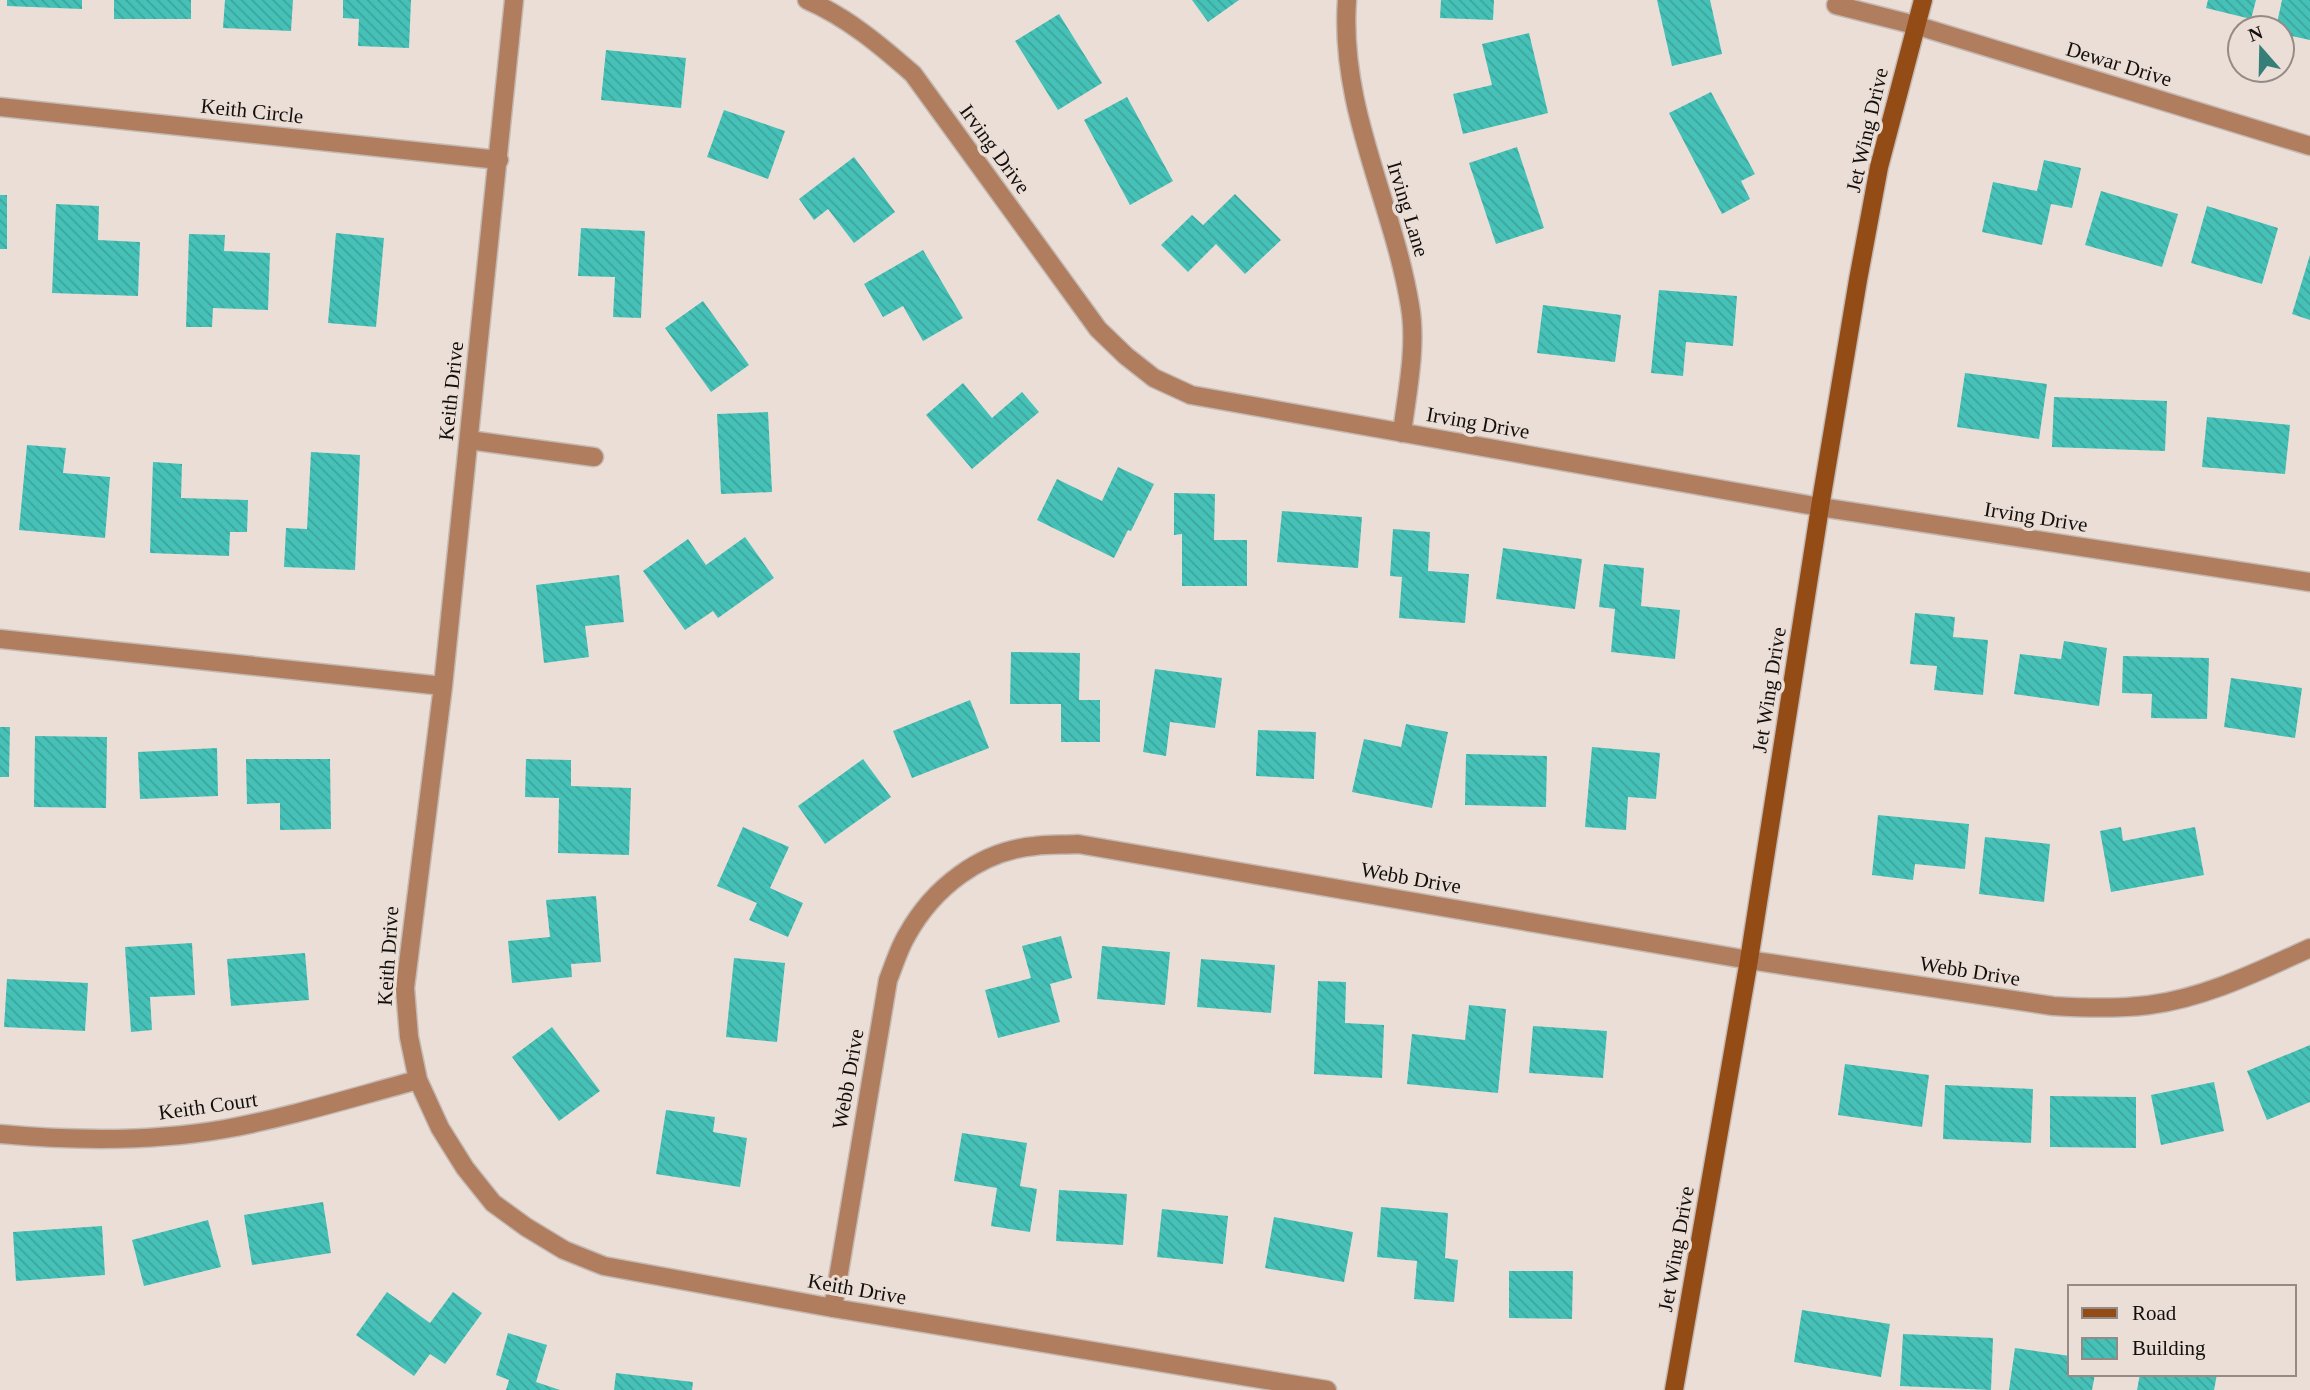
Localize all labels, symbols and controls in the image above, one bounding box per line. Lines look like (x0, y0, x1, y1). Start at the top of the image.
north arrow (2226, 14, 2296, 84)
text: N (2245, 21, 2266, 46)
street label: Dewar Drive (2063, 37, 2175, 91)
street label: Jet Wing Drive (1841, 65, 1893, 195)
street label: Keith Circle (199, 94, 305, 128)
street label: Irving Drive (955, 100, 1035, 198)
street label: Irving Lane (1382, 158, 1434, 260)
street label: Keith Drive (434, 340, 468, 442)
street label: Irving Drive (1425, 402, 1531, 444)
street label: Irving Drive (1983, 497, 2089, 537)
street label: Jet Wing Drive (1747, 625, 1791, 755)
street label: Webb Drive (1359, 857, 1463, 899)
street label: Keith Drive (373, 905, 403, 1007)
street label: Webb Drive (1918, 951, 2022, 991)
street label: Webb Drive (827, 1027, 869, 1131)
street label: Keith Court (157, 1087, 259, 1125)
street label: Jet Wing Drive (1653, 1184, 1699, 1314)
street label: Keith Drive (806, 1269, 908, 1309)
legend (2068, 1285, 2296, 1376)
text: Road (2132, 1301, 2177, 1325)
text: Building (2132, 1336, 2206, 1360)

